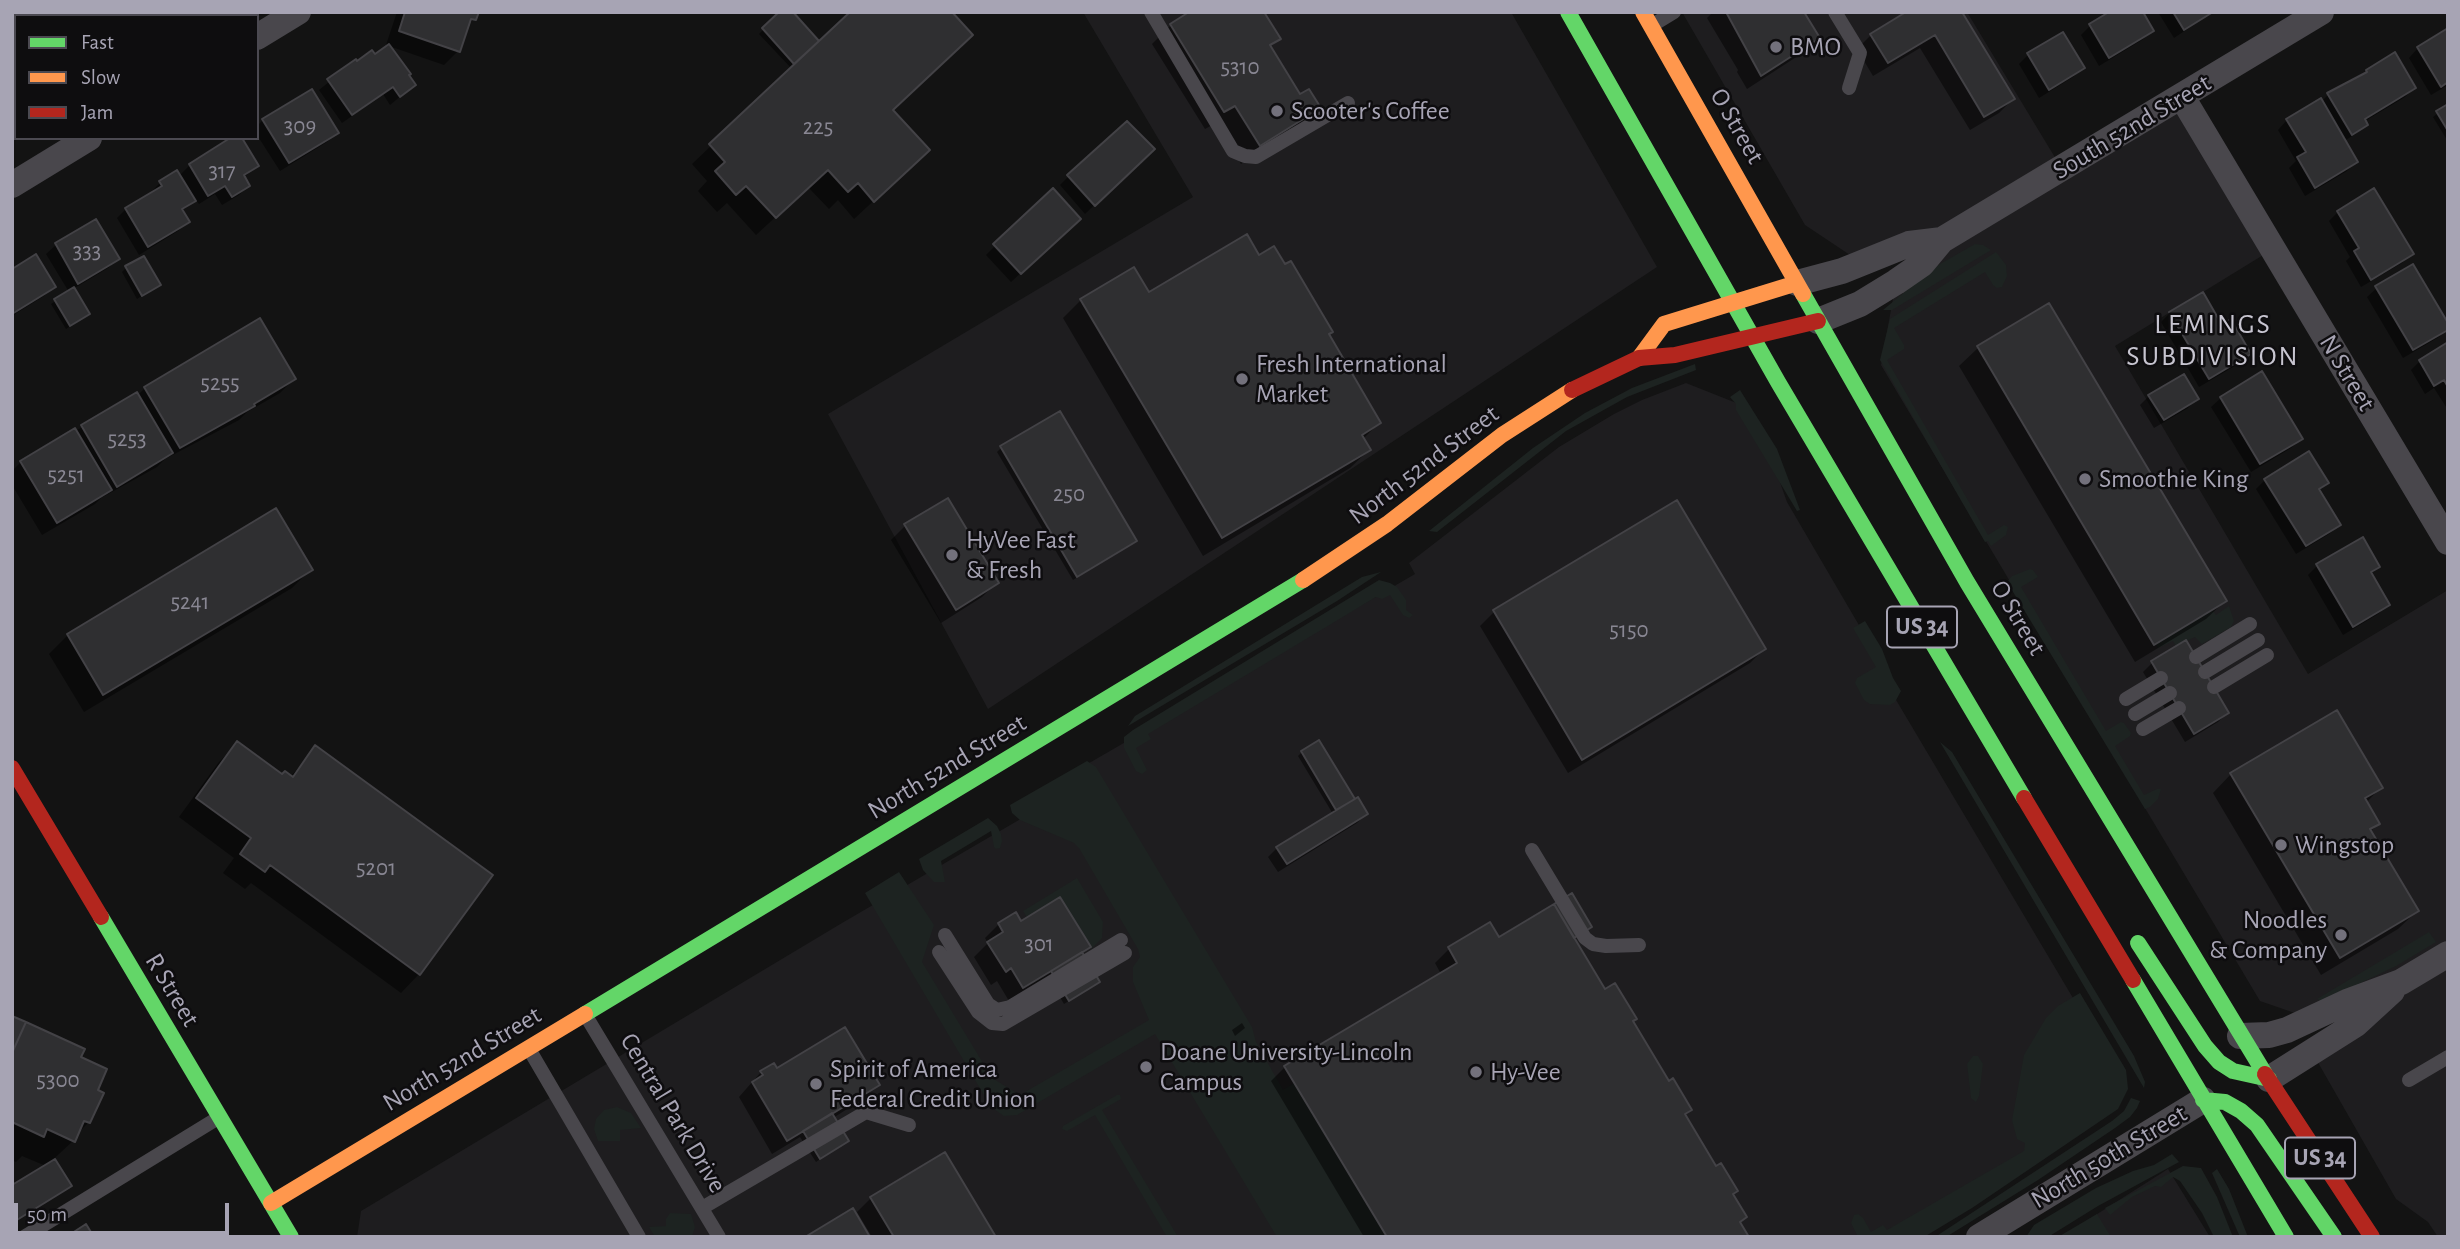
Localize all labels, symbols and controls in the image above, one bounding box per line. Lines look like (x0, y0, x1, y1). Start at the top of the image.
legend (14, 14, 259, 140)
place label: BMO (1790, 31, 1841, 63)
text: Fast (81, 32, 114, 53)
marker: BMO (1768, 39, 1784, 55)
house number: 5310 (1220, 53, 1260, 81)
text: Slow (81, 67, 120, 88)
street label: South 52nd Street (2047, 68, 2217, 186)
street label: O Street (1703, 83, 1771, 169)
place label: Scooter's Coffee (1291, 95, 1450, 127)
text: Jam (81, 102, 113, 123)
marker: Scooter's Coffee (1269, 103, 1285, 119)
house number: 309 (284, 112, 316, 140)
house number: 225 (803, 113, 833, 141)
house number: 317 (209, 157, 235, 185)
house number: 333 (73, 237, 101, 265)
district label: LEMINGS SUBDIVISION (2128, 308, 2298, 374)
street label: N Street (2312, 329, 2382, 417)
place label: Fresh International Market (1256, 348, 1447, 410)
house number: 5255 (200, 369, 240, 397)
marker: Fresh International Market (1234, 371, 1250, 387)
street label: North 52nd Street (1343, 399, 1505, 531)
house number: 5253 (107, 425, 147, 453)
house number: 5251 (47, 461, 85, 489)
place label: Smoothie King (2099, 463, 2248, 495)
marker: Smoothie King (2077, 471, 2093, 487)
house number: 250 (1053, 480, 1085, 508)
place label: HyVee Fast & Fresh (966, 524, 1076, 586)
marker: HyVee Fast & Fresh (944, 547, 960, 563)
street label: O Street (1984, 575, 2052, 661)
house number: 5241 (170, 588, 210, 616)
road number: US 34 (1887, 606, 1957, 648)
house number: 5150 (1609, 616, 1649, 644)
street label: North 52nd Street (862, 707, 1032, 827)
place label: Wingstop (2295, 829, 2394, 861)
marker: Wingstop (2273, 837, 2289, 853)
house number: 5201 (356, 854, 396, 882)
place label: Noodles & Company (2209, 904, 2327, 965)
marker: Noodles & Company (2333, 927, 2349, 943)
house number: 301 (1024, 930, 1054, 958)
street label: R Street (138, 948, 206, 1032)
street label: North 52nd Street (377, 999, 547, 1119)
street label: Central Park Drive (613, 1027, 733, 1199)
place label: Doane University-Lincoln Campus (1160, 1036, 1412, 1098)
place label: Spirit of America Federal Credit Union (830, 1053, 1036, 1114)
place label: Hy-Vee (1490, 1056, 1561, 1088)
marker: Doane University-Lincoln Campus (1138, 1059, 1154, 1075)
marker: Hy-Vee (1468, 1064, 1484, 1080)
house number: 5300 (36, 1066, 80, 1094)
marker: Spirit of America Federal Credit Union (808, 1076, 824, 1092)
street label: North 50th Street (2025, 1098, 2193, 1216)
road number: US 34 (2285, 1138, 2355, 1178)
scale bar (18, 1190, 233, 1234)
text: 50 m (27, 1204, 67, 1225)

